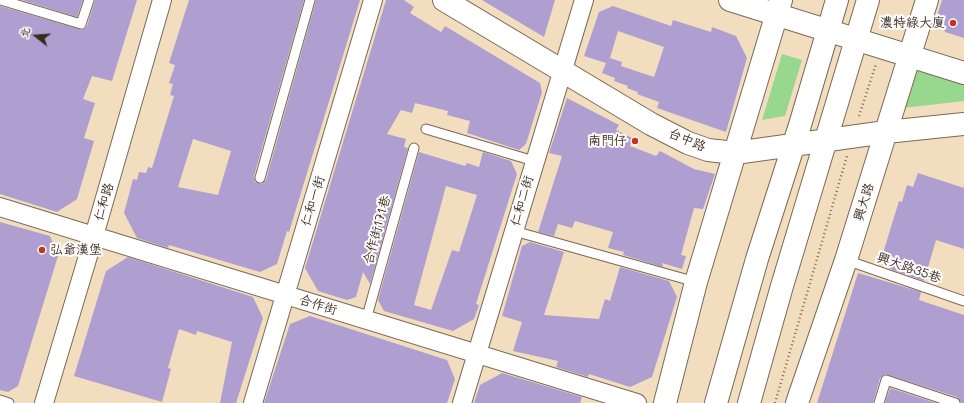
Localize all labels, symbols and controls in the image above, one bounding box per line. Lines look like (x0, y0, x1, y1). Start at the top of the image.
place label: 濃特綠大廈 (880, 15, 945, 31)
north arrow (16, 16, 56, 56)
marker: 濃特綠大廈 (948, 18, 958, 28)
text: 北 (15, 25, 33, 40)
street label: 台中路 (666, 125, 708, 155)
place label: 南門仔 (588, 133, 627, 149)
marker: 南門仔 (630, 136, 640, 146)
street label: 仁和一街 (298, 174, 328, 228)
street label: 仁和二街 (507, 174, 537, 228)
street label: 仁和路 (91, 181, 117, 223)
street label: 興大路 (851, 181, 877, 223)
street label: 合作街171巷 (360, 194, 394, 266)
place label: 弘爺漢堡 (50, 242, 102, 258)
marker: 弘爺漢堡 (37, 245, 47, 255)
street label: 興大路35巷 (875, 250, 943, 286)
street label: 合作街 (297, 292, 339, 318)

